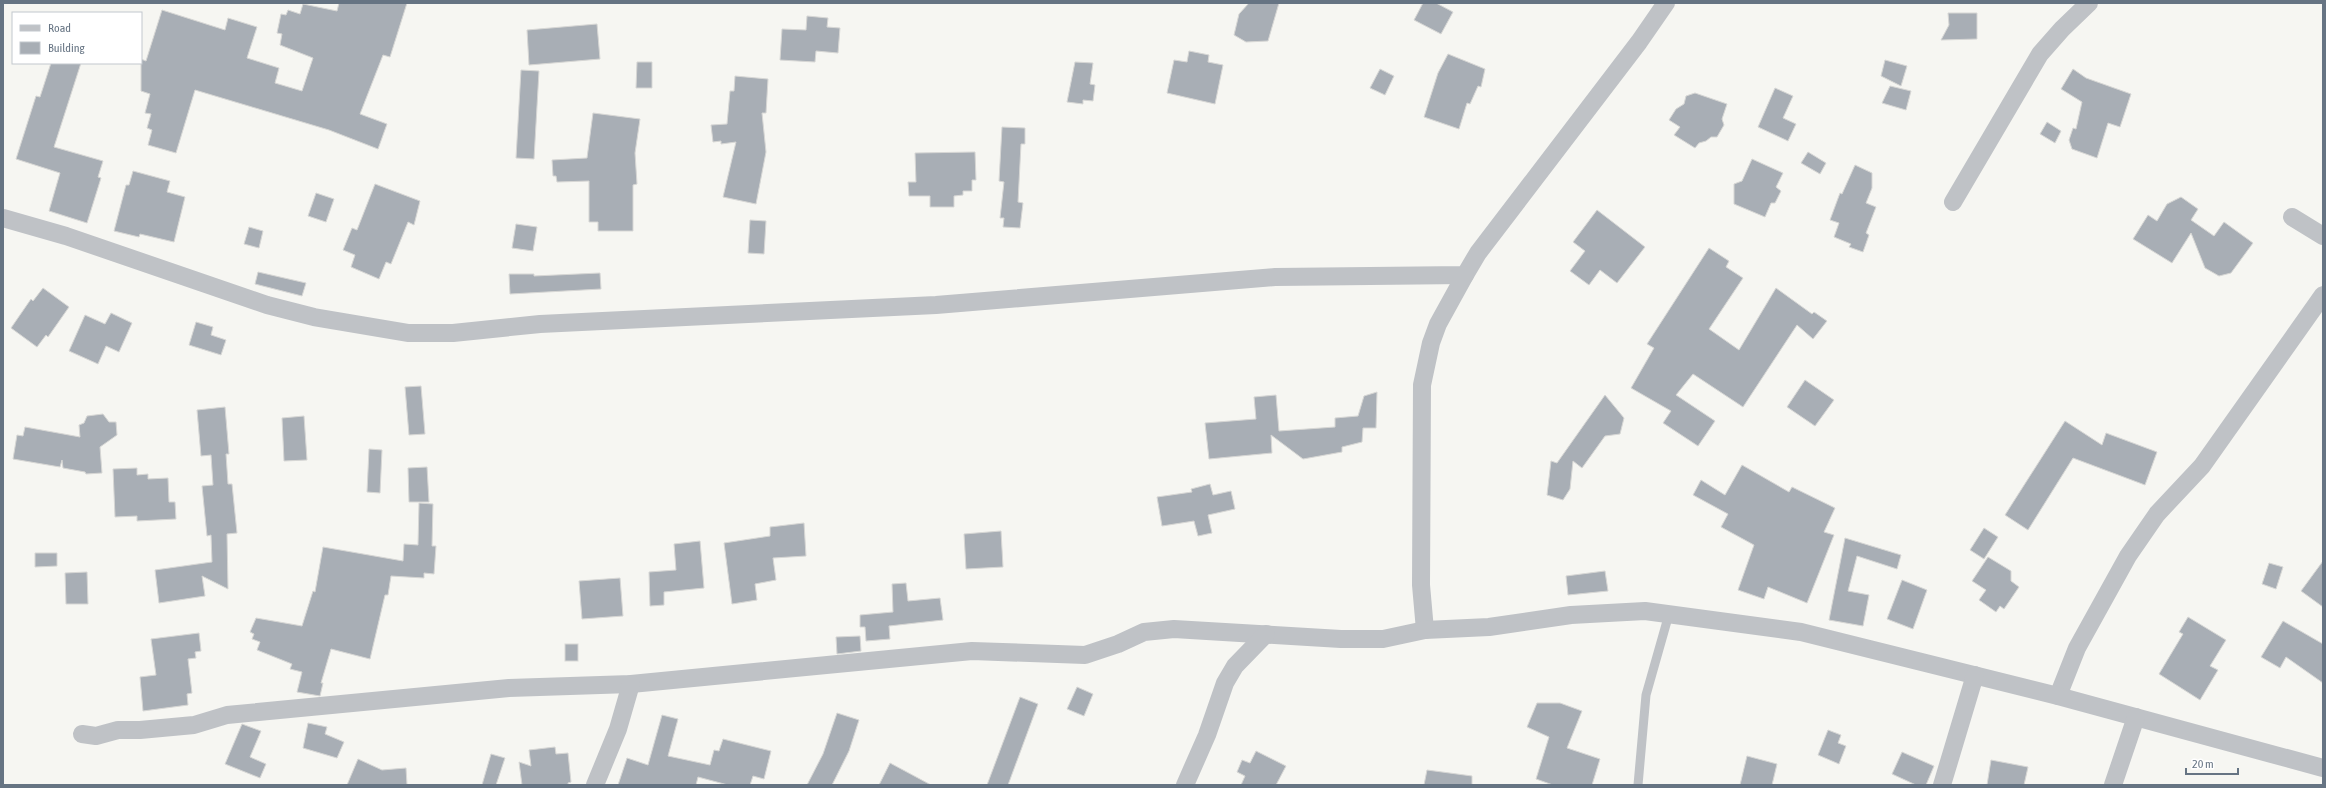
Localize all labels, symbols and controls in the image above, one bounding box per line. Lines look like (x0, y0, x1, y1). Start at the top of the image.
legend (12, 12, 142, 64)
text: Road (48, 21, 71, 35)
text: Building (48, 41, 86, 55)
scale bar (2186, 750, 2238, 776)
text: 20 m (2192, 757, 2214, 771)

